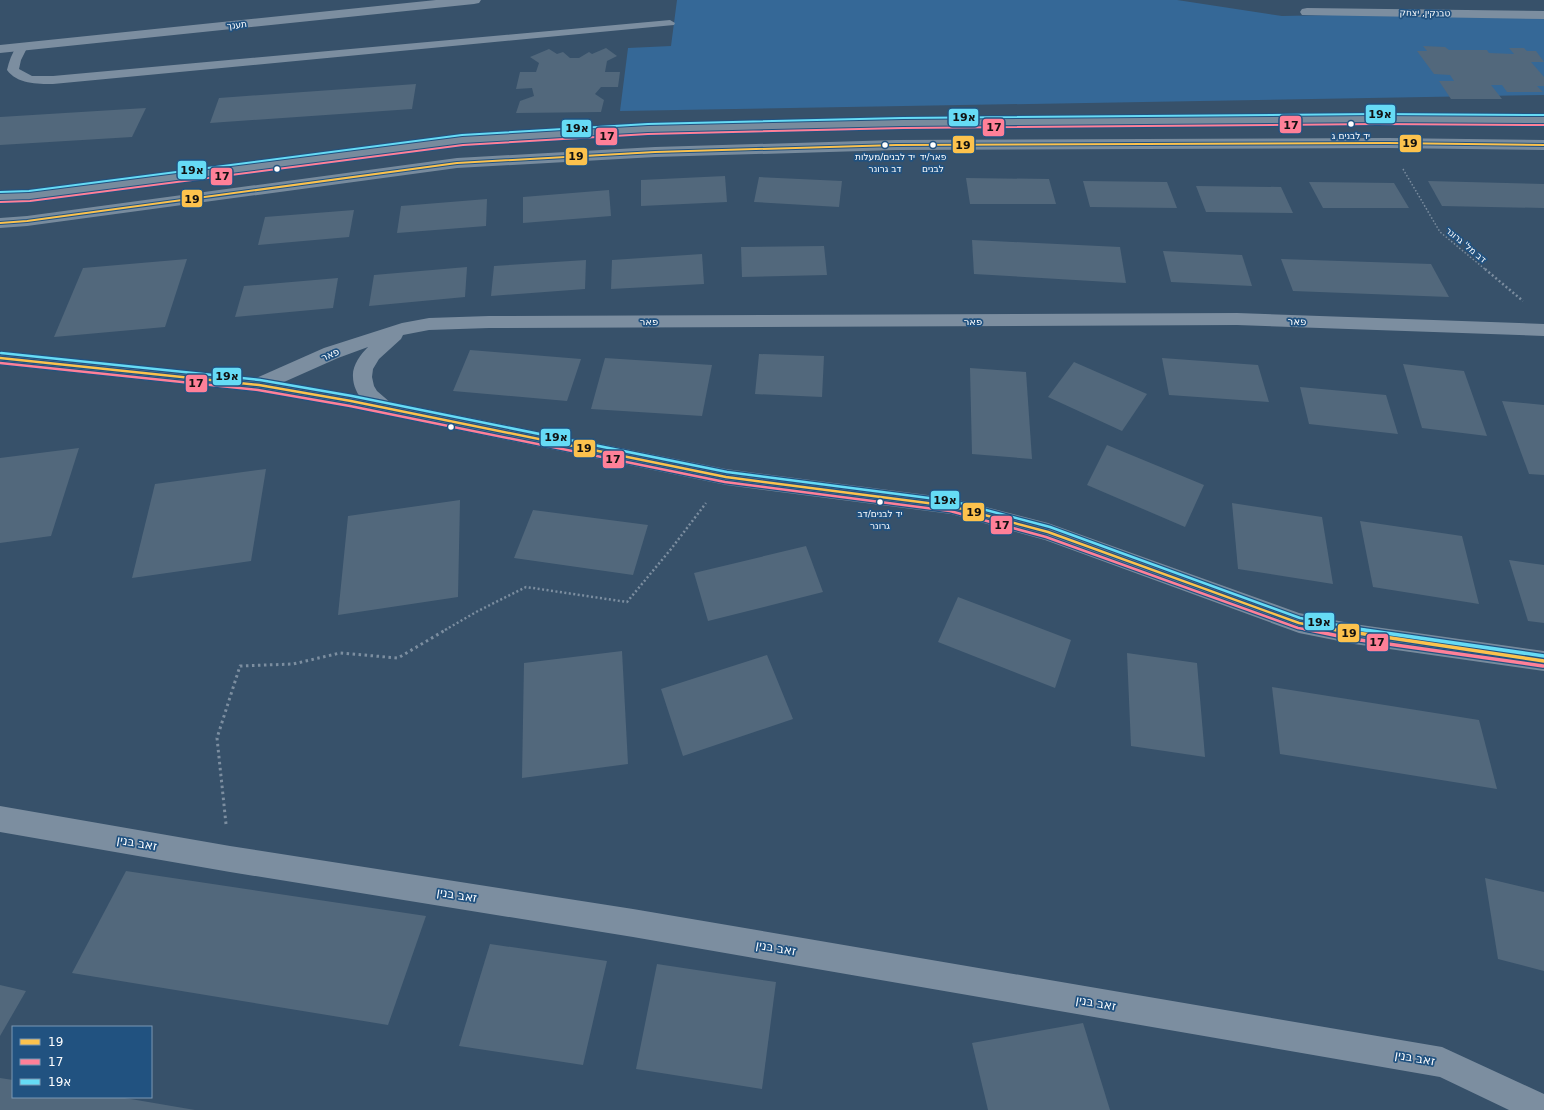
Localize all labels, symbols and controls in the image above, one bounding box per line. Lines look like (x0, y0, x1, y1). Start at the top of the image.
street label: טבנקין, יצחק (1399, 8, 1451, 18)
street label: תענך (227, 19, 248, 31)
line badge: 19א (1365, 104, 1396, 124)
line badge: 19א (948, 108, 979, 127)
text: 19א (1368, 108, 1392, 121)
text: 19א (952, 111, 976, 124)
line badge: 17 (1279, 115, 1302, 134)
line badge: 17 (982, 118, 1005, 137)
line badge: 19א (561, 119, 592, 138)
text: 17 (1283, 119, 1299, 132)
marker: יד לבנים ג (1346, 119, 1356, 129)
text: 17 (986, 121, 1002, 134)
text: 19א (565, 122, 589, 135)
line badge: 17 (595, 127, 618, 146)
text: 17 (599, 130, 615, 143)
place label: יד לבנים ג (1332, 131, 1370, 141)
line badge: 19 (1399, 134, 1422, 153)
line badge: 19 (952, 135, 975, 154)
text: 19 (1402, 137, 1418, 150)
text: 19 (955, 139, 971, 152)
marker: יד לבנים/מעלות דב גרונר (880, 140, 890, 150)
marker: פאר/יד לבנים (928, 140, 938, 150)
line badge: 19 (565, 147, 588, 166)
text: 19 (568, 150, 584, 163)
place label: יד לבנים/מעלות דב גרונר (855, 152, 915, 174)
place label: פאר/יד לבנים (920, 152, 947, 174)
line badge: 19א (177, 160, 207, 180)
text: 19א (180, 164, 204, 177)
unlabelled marker (272, 164, 282, 174)
line badge: 17 (210, 167, 233, 186)
text: 17 (214, 170, 230, 183)
line badge: 19 (181, 189, 203, 208)
text: 19 (184, 193, 200, 206)
street label: דב מל' גרונר (1444, 225, 1488, 265)
street label: פאר (640, 316, 658, 327)
street label: פאר (964, 316, 982, 327)
street label: פאר (1288, 316, 1306, 327)
street label: פאר (320, 346, 341, 363)
line badge: 19א (212, 367, 242, 386)
text: 19א (215, 370, 239, 383)
line badge: 17 (185, 374, 208, 393)
text: 17 (188, 377, 204, 390)
unlabelled marker (446, 422, 456, 432)
line badge: 19א (540, 428, 571, 447)
text: 19א (544, 431, 568, 444)
line badge: 19 (573, 439, 596, 458)
text: 19 (576, 442, 592, 455)
line badge: 17 (602, 450, 625, 469)
text: 17 (605, 453, 621, 466)
line badge: 19א (930, 490, 960, 510)
text: 19א (933, 494, 957, 507)
marker: יד לבנים/דב גרונר (875, 497, 885, 507)
line badge: 19 (962, 502, 985, 522)
text: 19 (966, 506, 982, 519)
place label: יד לבנים/דב גרונר (858, 509, 902, 531)
line badge: 17 (990, 515, 1013, 535)
text: 17 (994, 519, 1010, 532)
line badge: 19א (1304, 612, 1335, 631)
text: 19א (1307, 616, 1331, 629)
line badge: 19 (1337, 623, 1360, 643)
text: 19 (1341, 627, 1357, 640)
line badge: 17 (1366, 633, 1389, 652)
text: 17 (1369, 636, 1385, 649)
street label: זאב בנין (116, 833, 158, 853)
street label: זאב בנין (436, 885, 478, 905)
street label: זאב בנין (755, 938, 797, 958)
street label: זאב בנין (1075, 993, 1117, 1013)
legend (12, 1026, 152, 1098)
text: 19 (48, 1035, 63, 1049)
street label: זאב בנין (1394, 1048, 1436, 1068)
text: 17 (48, 1055, 63, 1069)
text: 19א (48, 1075, 71, 1089)

